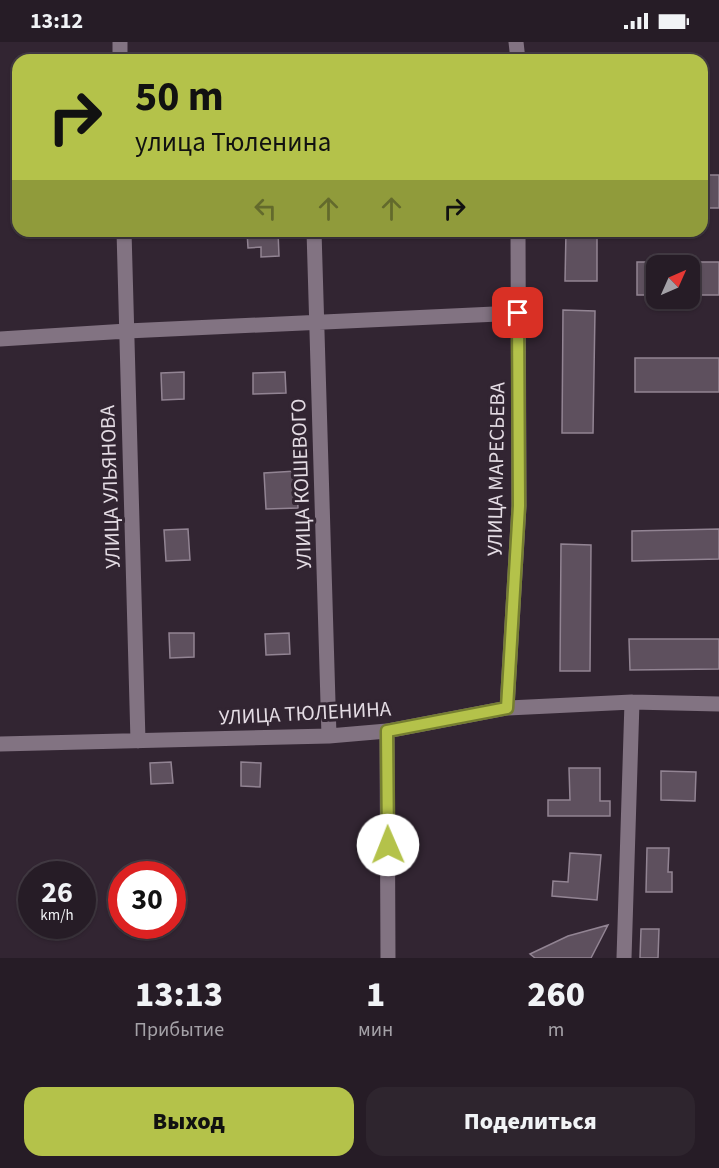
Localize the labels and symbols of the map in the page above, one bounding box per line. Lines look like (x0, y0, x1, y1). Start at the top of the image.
north arrow (646, 255, 700, 309)
pin (492, 287, 543, 338)
street label: УЛИЦА МАРЕСЬЕВА (479, 381, 513, 556)
street label: УЛИЦА КОШЕВОГО (283, 398, 319, 570)
street label: УЛИЦА УЛЬЯНОВА (92, 404, 128, 569)
street label: УЛИЦА ТЮЛЕНИНА (218, 693, 392, 732)
position arrow (356, 813, 420, 877)
speed limit sign: 30 (108, 861, 186, 939)

